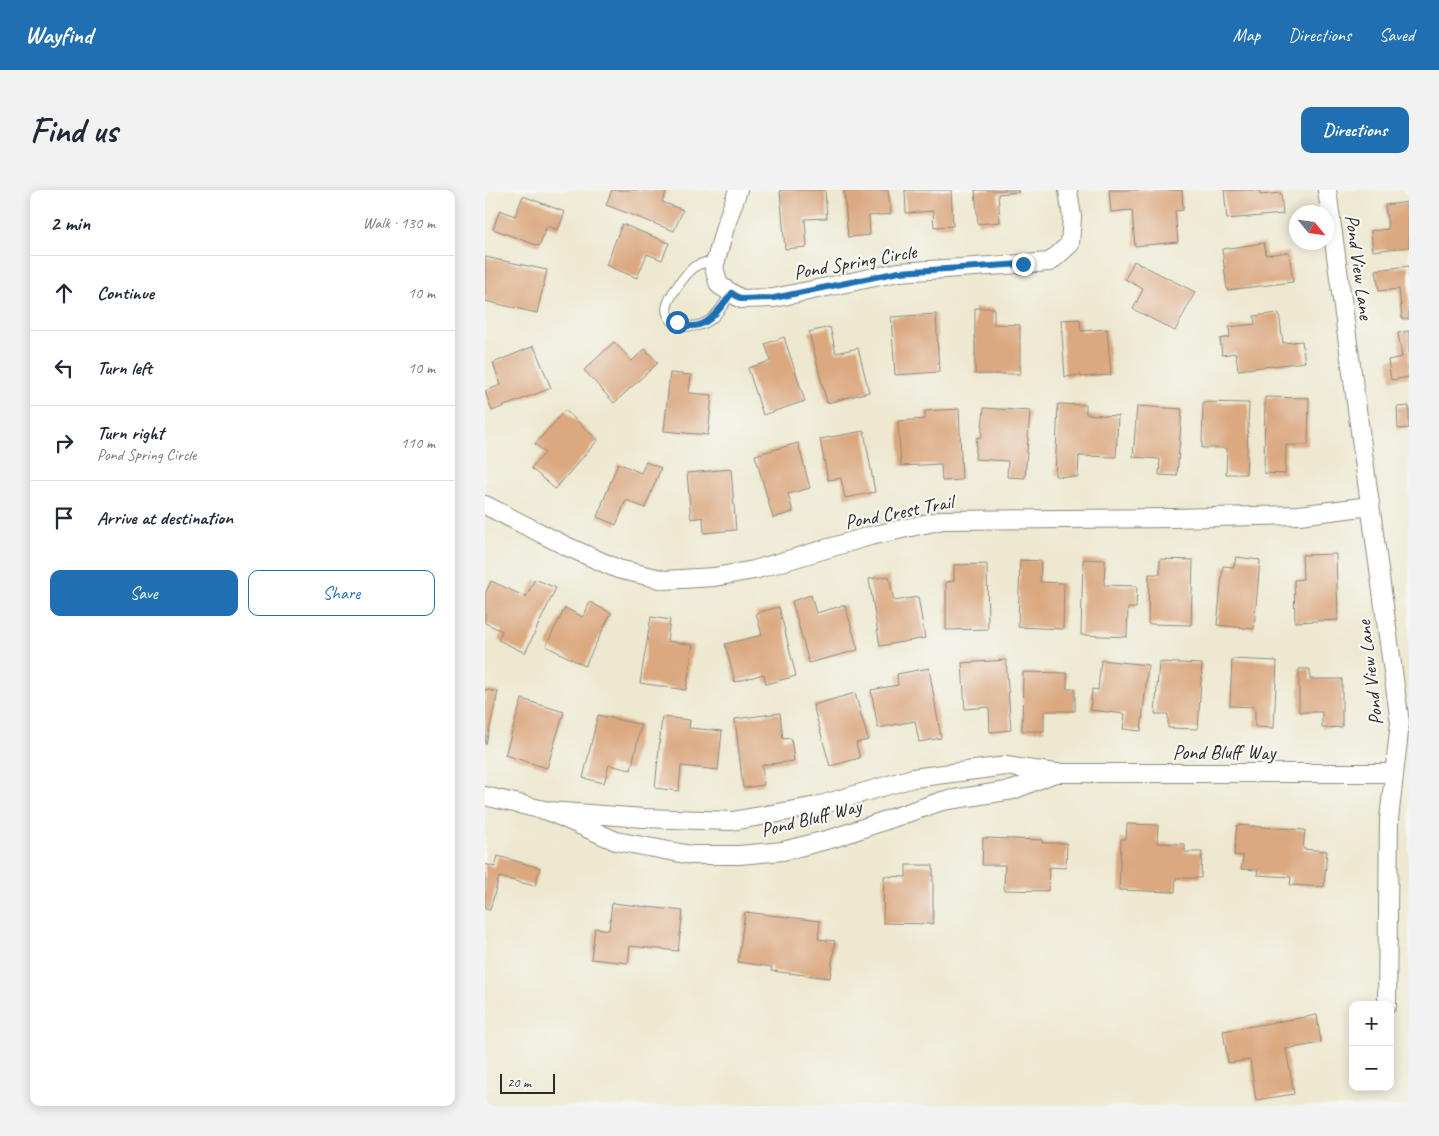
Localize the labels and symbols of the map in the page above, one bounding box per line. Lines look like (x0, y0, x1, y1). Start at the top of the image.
north arrow (1289, 205, 1334, 250)
street label: Pond View Lane (1339, 213, 1379, 322)
street label: Pond Spring Circle (792, 239, 920, 285)
route end (1012, 253, 1035, 276)
route start (666, 311, 689, 334)
street label: Pond Crest Trail (843, 489, 959, 535)
street label: Pond View Lane (1351, 618, 1389, 727)
street label: Pond Bluff Way (1173, 740, 1278, 765)
street label: Pond Bluff Way (758, 793, 866, 843)
scale bar (500, 1071, 555, 1094)

